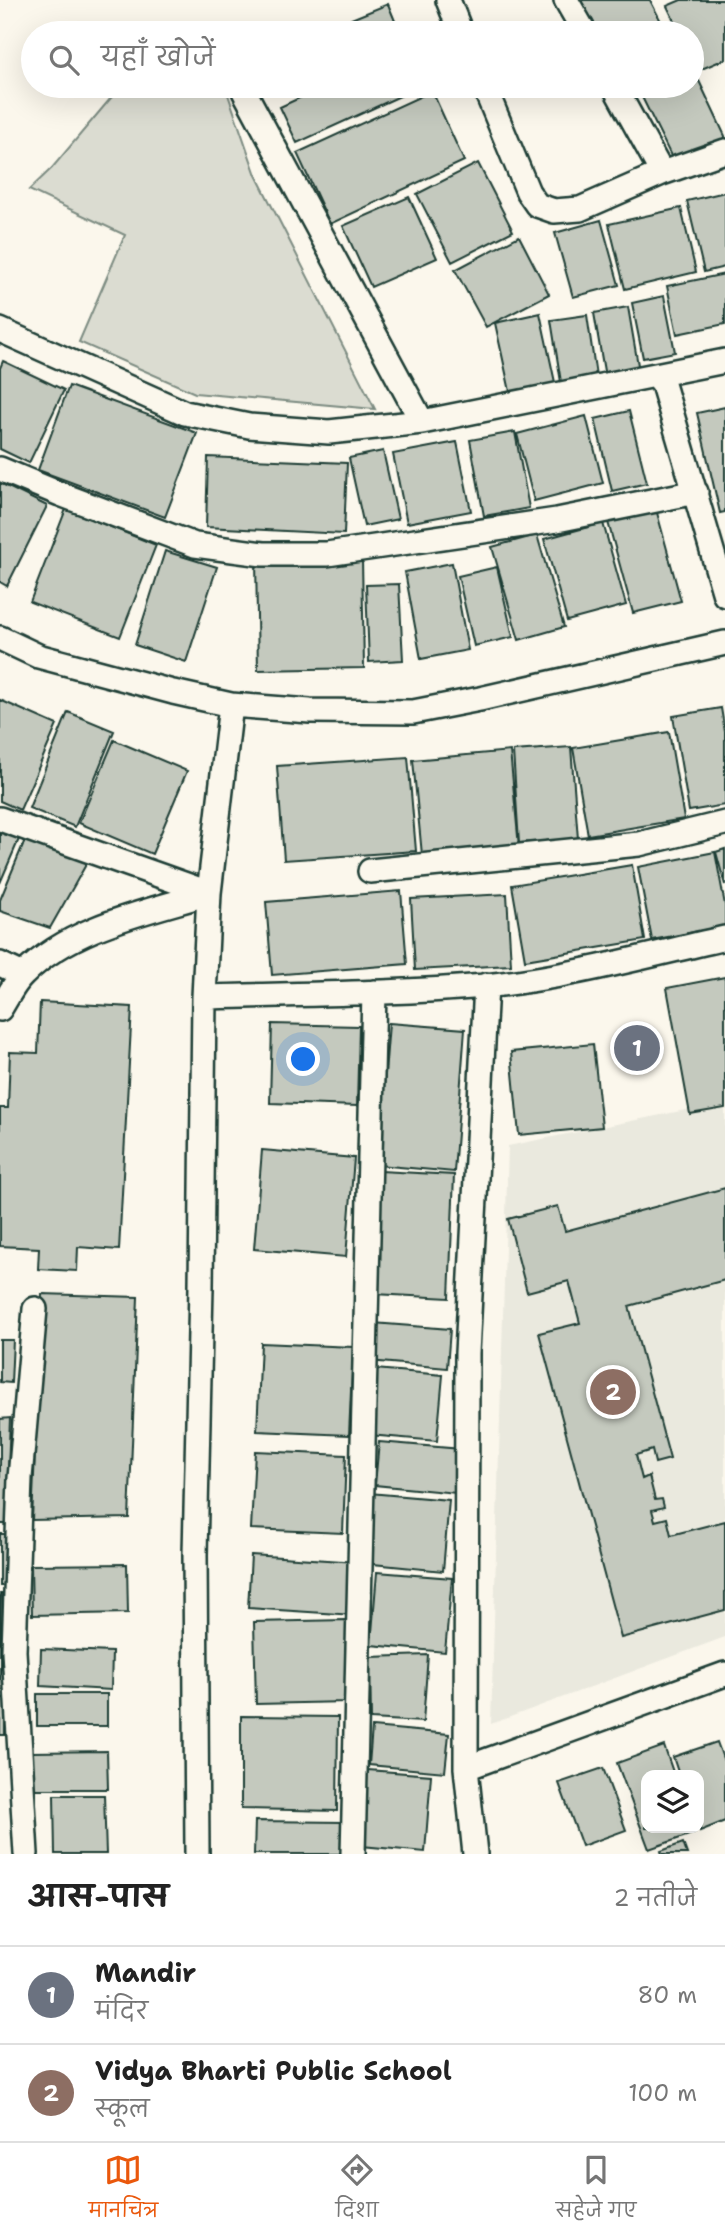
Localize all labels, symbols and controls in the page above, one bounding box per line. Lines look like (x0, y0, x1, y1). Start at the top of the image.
search box (21, 21, 704, 98)
text: यहाँ खोजें (101, 39, 215, 74)
icon: search (45, 41, 83, 79)
pin: 1 (614, 1022, 660, 1074)
your location (286, 1042, 320, 1076)
pin: 2 (590, 1366, 636, 1418)
map controls (641, 1770, 704, 1833)
button: layers (641, 1770, 704, 1833)
text: आस-पास (28, 1876, 169, 1917)
text: 2 नतीजे (613, 1883, 697, 1913)
text: Mandir (95, 1955, 196, 1990)
text: 1 (46, 1980, 56, 2010)
text: 80 m (638, 1980, 697, 2010)
text: मंदिर (95, 1996, 148, 2026)
text: Vidya Bharti Public School (95, 2053, 452, 2088)
text: 2 (43, 2078, 59, 2108)
text: 100 m (628, 2078, 697, 2108)
text: स्कूल (95, 2094, 150, 2124)
tab: मानचित्र (89, 2151, 158, 2231)
tab: दिशा (336, 2151, 379, 2231)
tab: सहेजे गए (556, 2151, 636, 2231)

